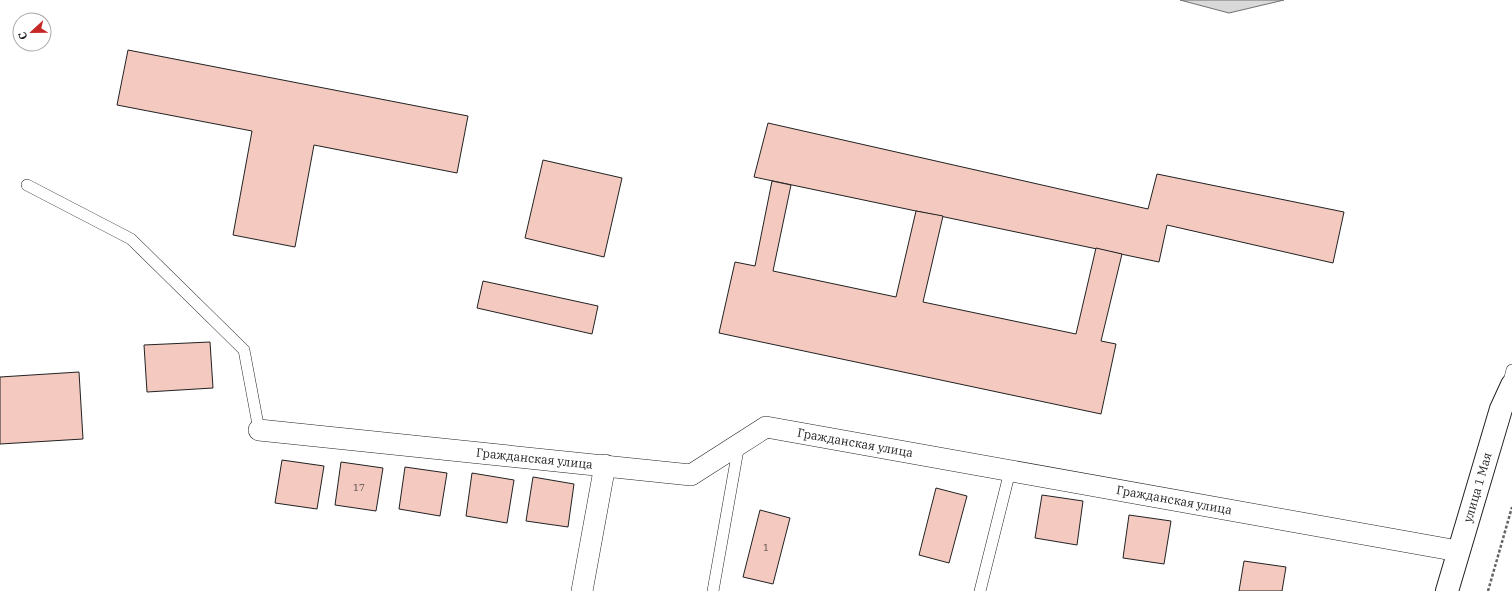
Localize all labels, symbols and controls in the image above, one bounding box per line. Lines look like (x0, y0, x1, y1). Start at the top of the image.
north arrow (12, 12, 52, 52)
text: С (15, 30, 31, 42)
street label: Гражданская улица (796, 425, 915, 460)
street label: Гражданская улица (475, 445, 594, 472)
street label: улица 1 Мая (1460, 450, 1495, 524)
house number: 17 (353, 481, 365, 494)
street label: Гражданская улица (1115, 482, 1234, 517)
house number: 1 (763, 541, 769, 554)

